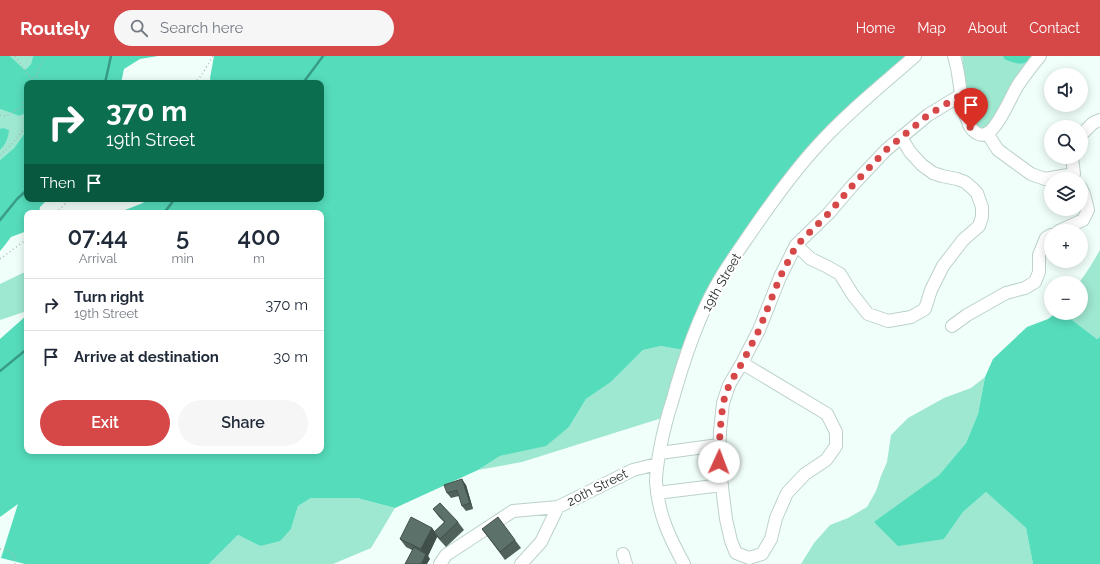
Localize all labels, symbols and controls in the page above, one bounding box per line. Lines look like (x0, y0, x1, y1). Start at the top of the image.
search box (114, 10, 394, 46)
text: Routely (20, 17, 90, 39)
icon: search (128, 17, 150, 39)
text: Search here (160, 19, 243, 37)
text: Home (856, 20, 895, 36)
text: Map (917, 20, 946, 36)
text: About (968, 20, 1007, 36)
text: Contact (1029, 20, 1080, 36)
map controls (1044, 68, 1088, 320)
button: sound (1044, 68, 1088, 112)
pin (954, 88, 988, 129)
icon: arrive (960, 94, 982, 116)
text: 370 m (106, 95, 187, 128)
icon: right (40, 96, 92, 148)
button: search (1044, 120, 1088, 164)
text: 19th Street (106, 129, 195, 150)
icon: arrive (83, 172, 105, 194)
button: layers (1044, 172, 1088, 216)
text: Then (40, 174, 75, 192)
text: 07:44 (68, 222, 128, 251)
text: 5 (176, 222, 189, 251)
text: 400 (237, 222, 280, 251)
button: + (1044, 224, 1088, 268)
street label: 19th Street (699, 250, 744, 314)
text: Arrival (79, 251, 117, 266)
text: min (171, 251, 194, 266)
text: m (253, 251, 265, 266)
button: − (1044, 276, 1088, 320)
text: Turn right (74, 288, 144, 306)
icon: right (40, 294, 62, 316)
text: 370 m (265, 296, 308, 314)
text: 19th Street (74, 306, 138, 321)
icon: arrive (40, 346, 62, 368)
text: Arrive at destination (74, 348, 219, 366)
text: 30 m (273, 348, 308, 366)
button: Exit (40, 400, 170, 446)
button: Share (178, 400, 308, 446)
position arrow (698, 441, 740, 483)
street label: 20th Street (564, 465, 631, 509)

